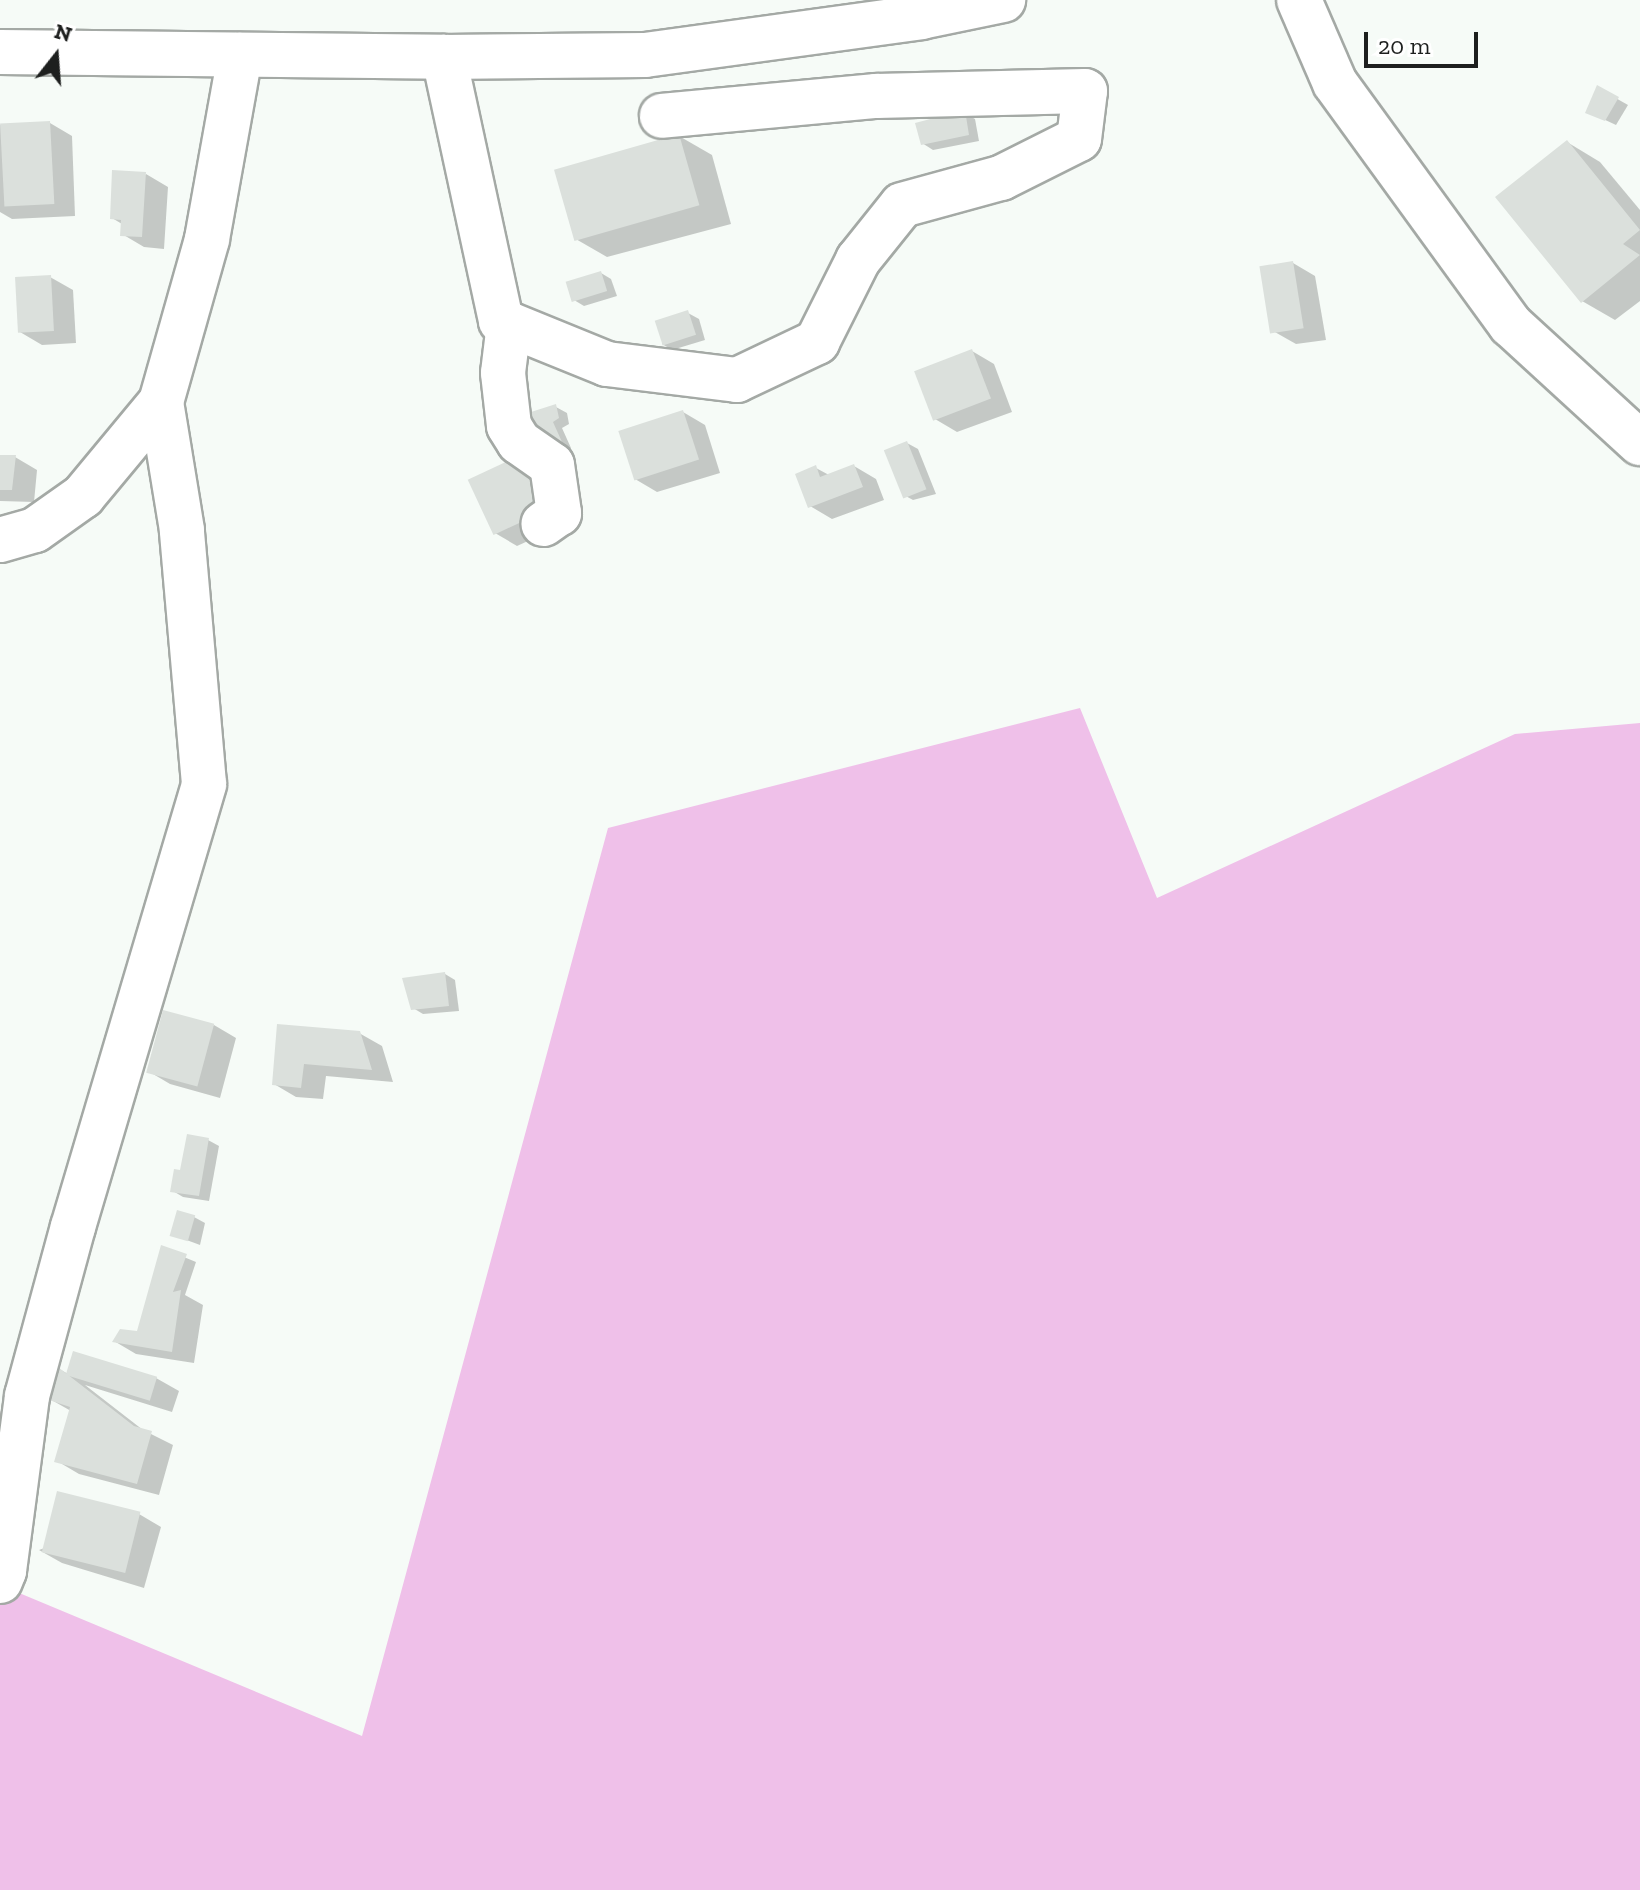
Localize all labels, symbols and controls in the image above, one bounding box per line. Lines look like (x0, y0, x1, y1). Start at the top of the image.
north arrow (16, 16, 96, 96)
scale bar (1368, 16, 1482, 66)
text: N (51, 17, 75, 48)
text: 20 m (1378, 31, 1430, 60)

